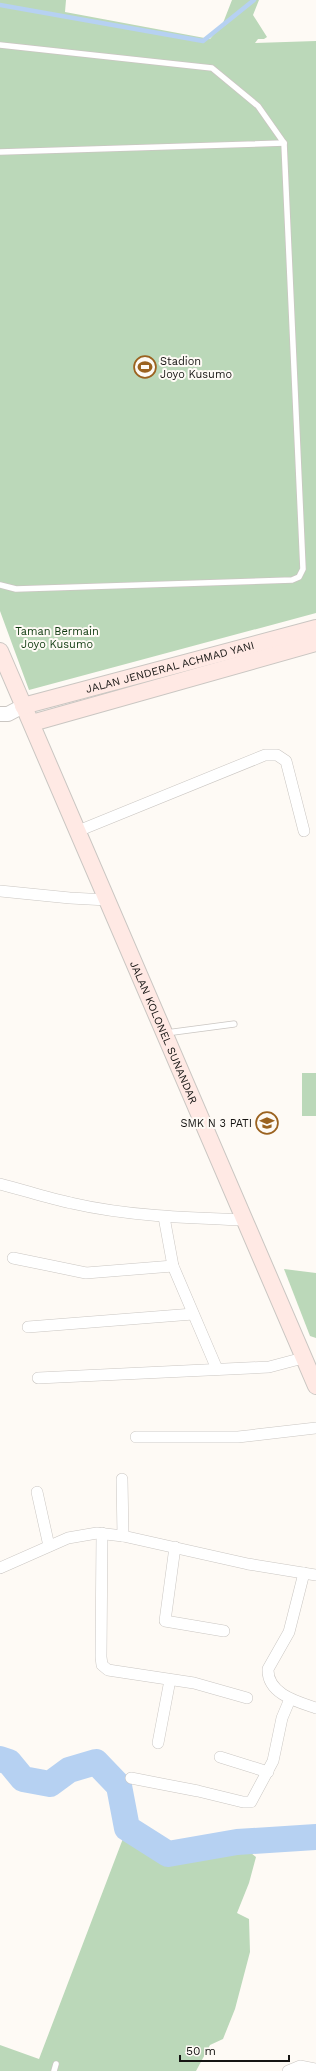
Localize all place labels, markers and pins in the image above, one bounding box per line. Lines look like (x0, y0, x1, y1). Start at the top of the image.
sports icon: Stadion Joyo Kusumo (132, 354, 158, 380)
place label: Stadion Joyo Kusumo (160, 355, 232, 381)
school or university icon: SMK N 3 PATI (254, 1110, 280, 1136)
place label: SMK N 3 PATI (180, 1117, 252, 1130)

